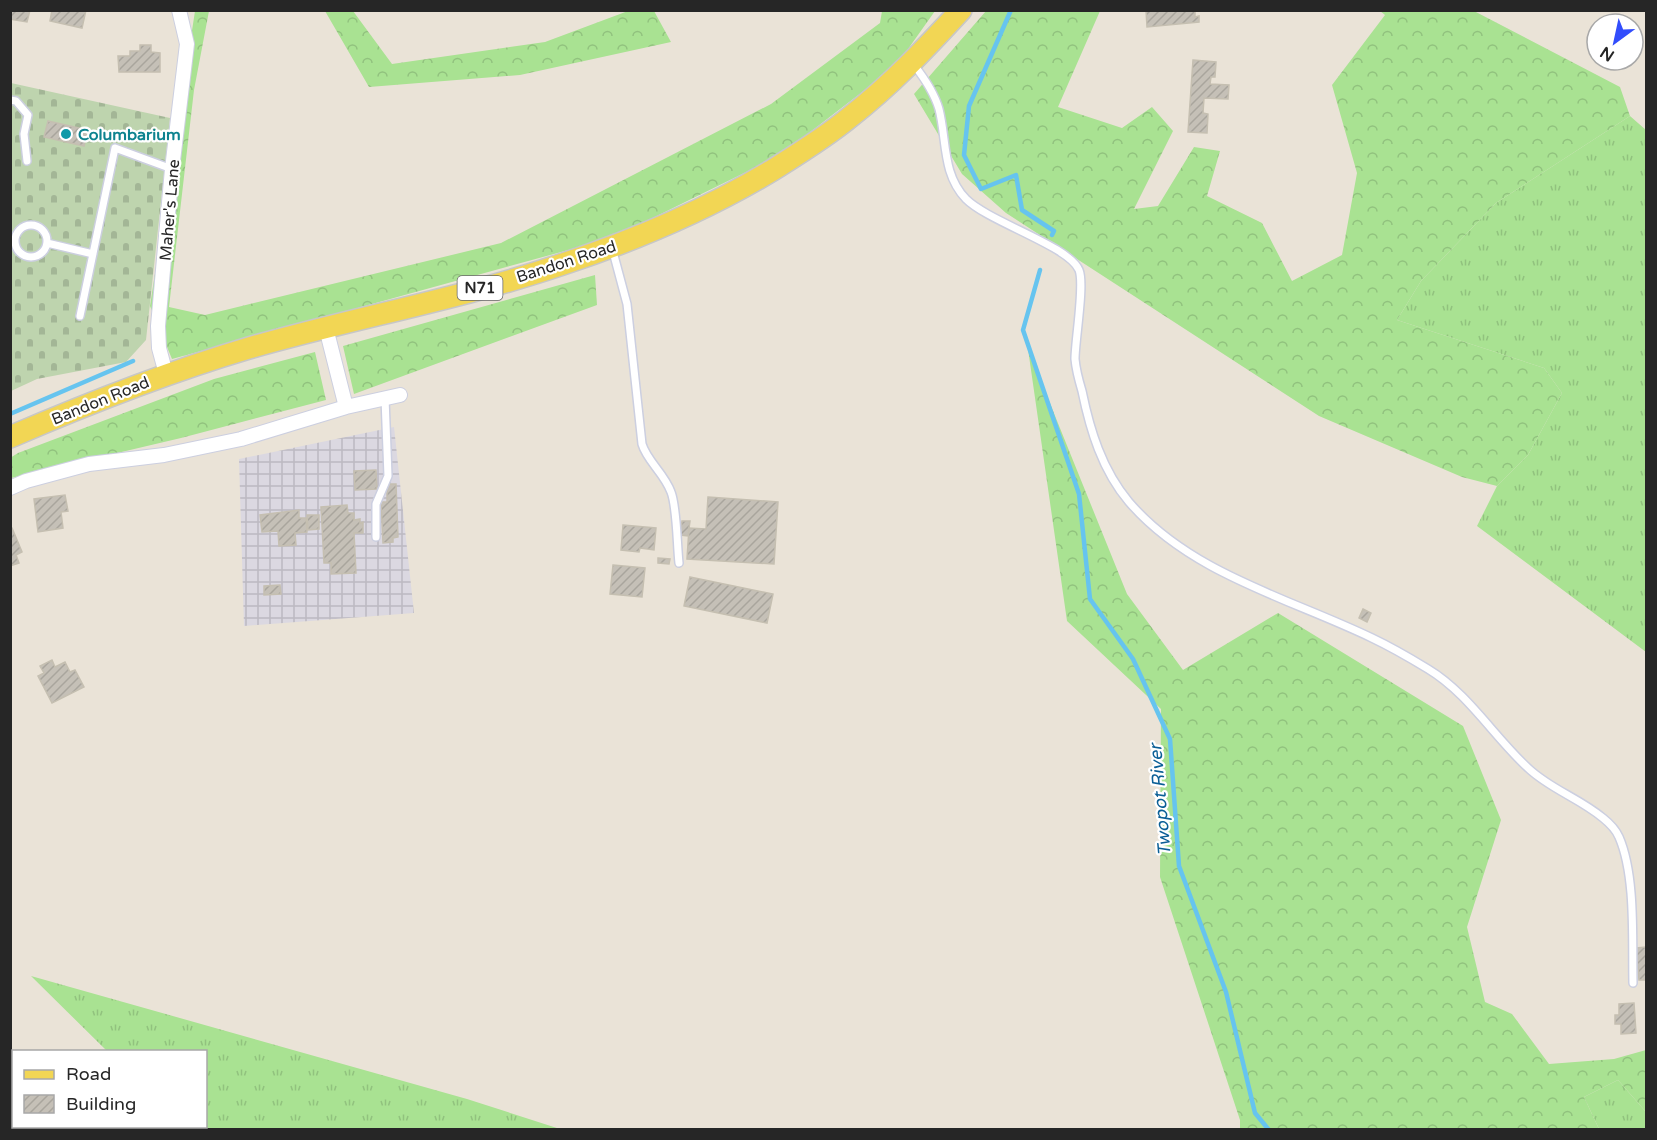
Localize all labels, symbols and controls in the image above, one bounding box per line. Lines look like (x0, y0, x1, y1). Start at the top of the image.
north arrow (1585, 12, 1645, 72)
text: N (1597, 42, 1618, 66)
place label: Columbarium (78, 125, 181, 145)
marker: Columbarium (59, 127, 73, 141)
street label: Maher's Lane (156, 159, 184, 262)
street label: Bandon Road (514, 236, 619, 287)
road number: N71 (458, 276, 502, 300)
street label: Bandon Road (49, 372, 152, 430)
water label: Twopot River (1144, 741, 1176, 857)
legend (12, 1050, 207, 1128)
text: Road (66, 1063, 111, 1085)
text: Building (66, 1093, 136, 1115)

